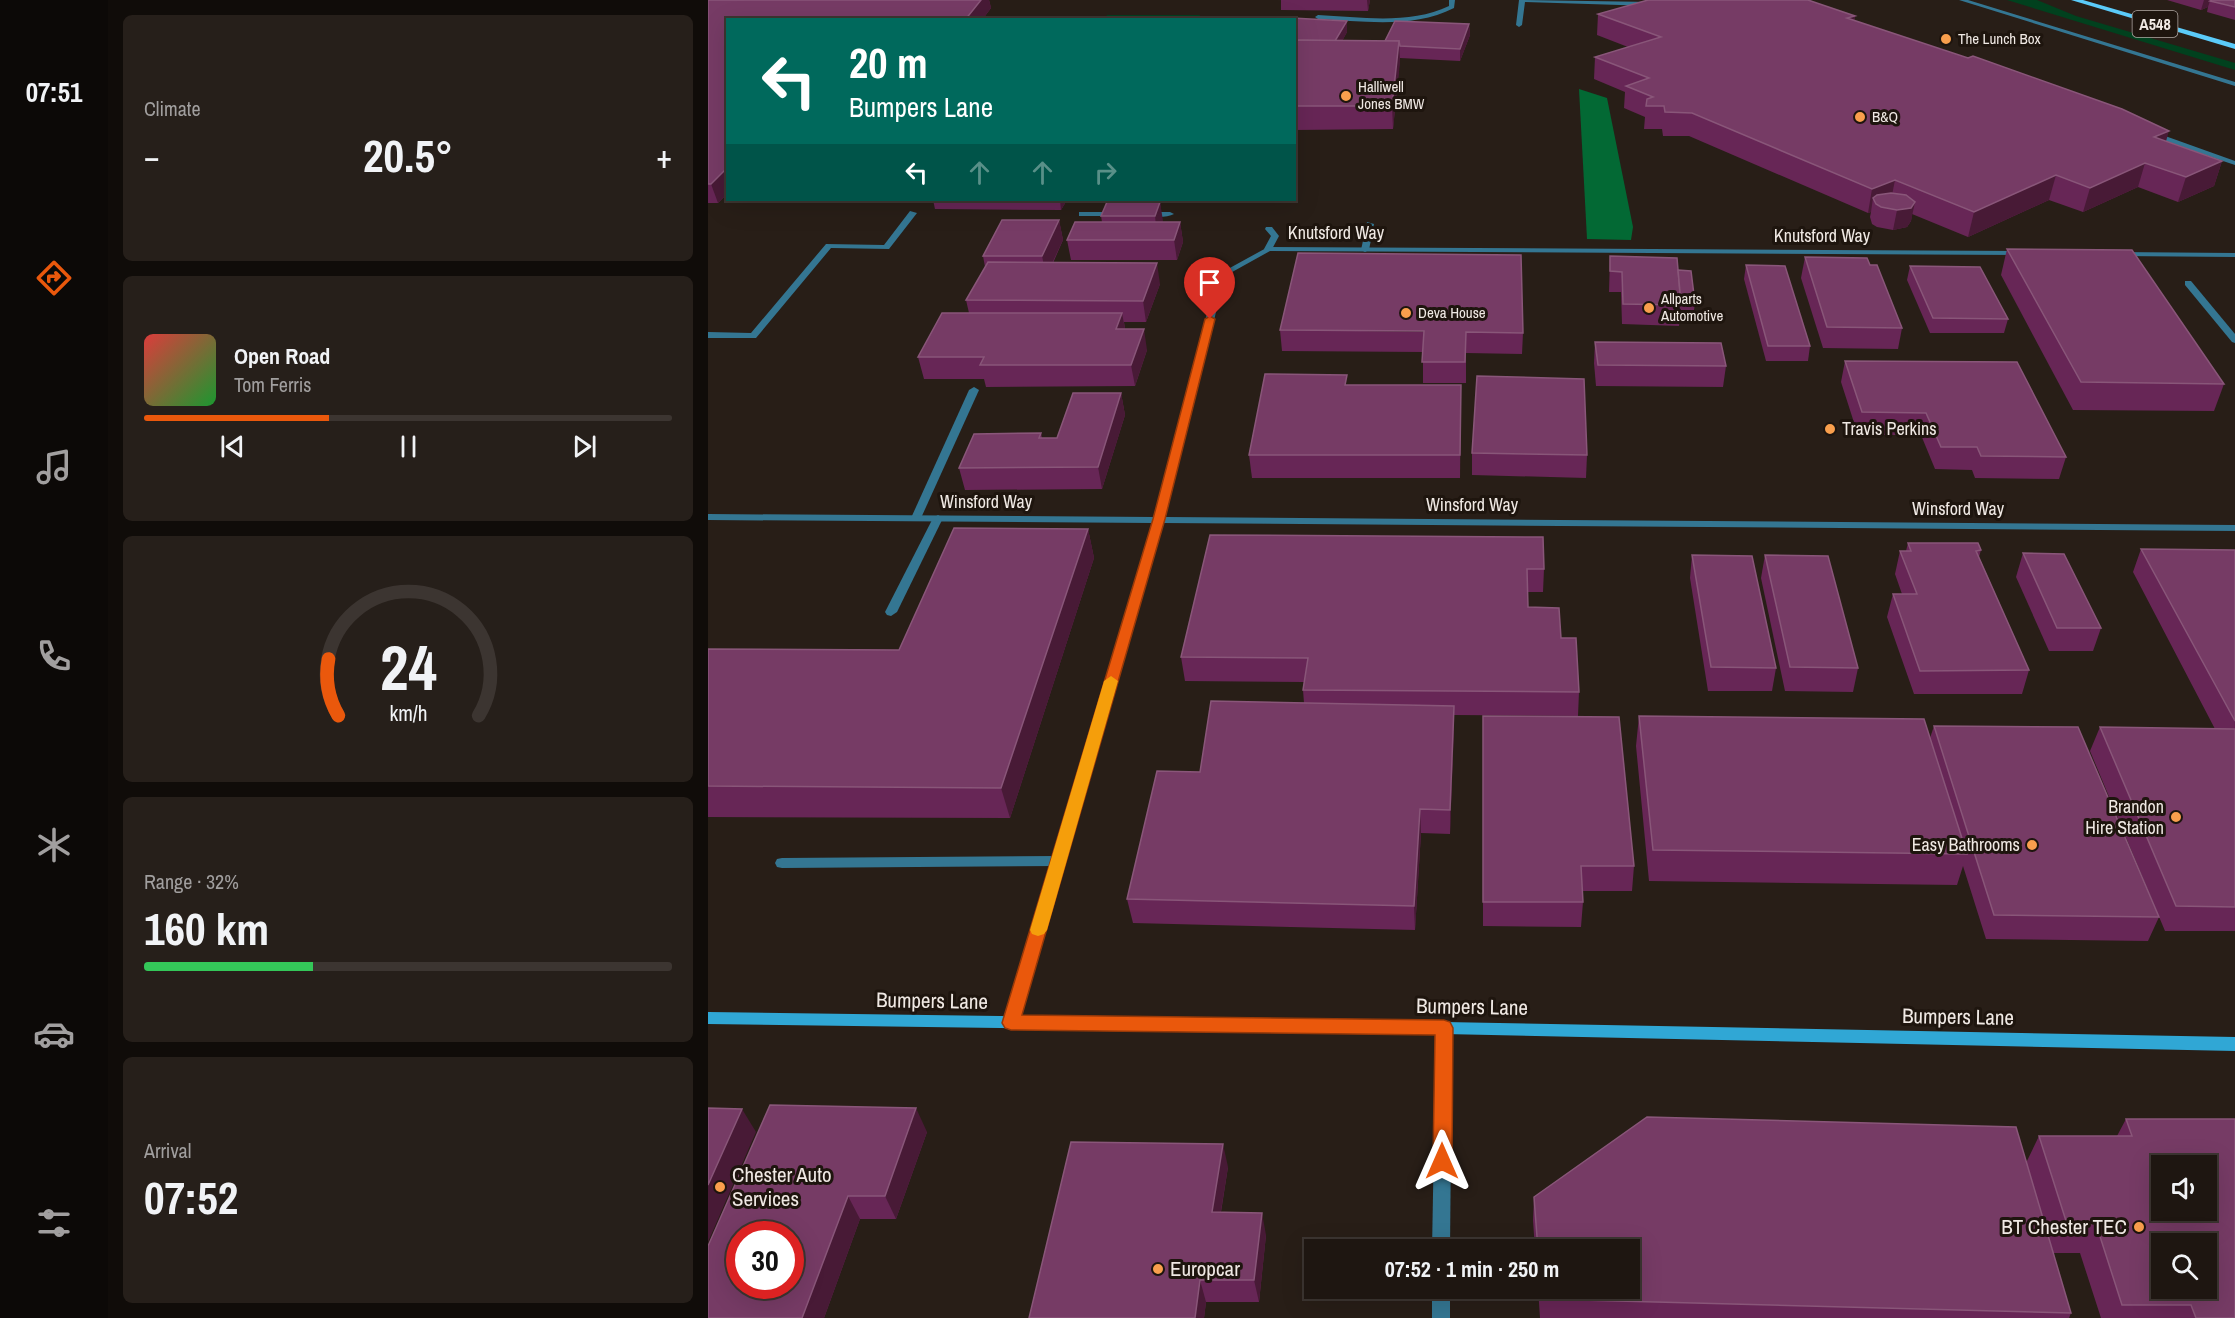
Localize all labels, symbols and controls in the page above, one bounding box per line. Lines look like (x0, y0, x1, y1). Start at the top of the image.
road number: A548 (2132, 11, 2178, 37)
place label: The Lunch Box (1958, 28, 2042, 49)
marker: The Lunch Box (1939, 32, 1953, 46)
text: 20 m (849, 35, 928, 91)
icon: left (750, 42, 828, 120)
text: 07:51 (26, 74, 82, 110)
place label: Halliwell Jones BMW (1358, 76, 1425, 114)
text: Bumpers Lane (849, 89, 993, 125)
marker: Halliwell Jones BMW (1339, 89, 1353, 103)
text: Climate (144, 95, 201, 122)
place label: B&Q (1872, 106, 1898, 127)
marker: B&Q (1853, 110, 1867, 124)
text: 20.5° (363, 125, 453, 186)
text: − (144, 134, 160, 178)
text: + (656, 134, 672, 178)
icon: left (900, 156, 933, 189)
icon: ahead (963, 156, 996, 189)
icon: ahead (1026, 156, 1059, 189)
icon: right (1089, 156, 1122, 189)
street label: Knutsford Way (1288, 220, 1385, 245)
street label: Knutsford Way (1774, 223, 1871, 248)
icon: directions (33, 257, 75, 299)
pin (1184, 257, 1235, 319)
icon: arrive (1193, 266, 1226, 299)
place label: Allparts Automotive (1660, 288, 1723, 326)
marker: Allparts Automotive (1642, 301, 1656, 315)
place label: Deva House (1418, 302, 1486, 323)
marker: Deva House (1399, 306, 1413, 320)
text: Open Road (234, 341, 330, 371)
text: Tom Ferris (234, 371, 312, 398)
place label: Travis Perkins (1842, 416, 1937, 441)
marker: Travis Perkins (1823, 422, 1837, 436)
icon: previous (216, 430, 249, 463)
icon: pause (392, 430, 425, 463)
icon: next (568, 430, 601, 463)
icon: music (33, 446, 75, 488)
street label: Winsford Way (940, 489, 1033, 514)
street label: Winsford Way (1426, 492, 1519, 517)
street label: Winsford Way (1912, 496, 2005, 521)
text: 24 (380, 625, 436, 709)
icon: phone (33, 635, 75, 677)
text: km/h (389, 699, 427, 728)
place label: Brandon Hire Station (2085, 794, 2164, 840)
marker: Brandon Hire Station (2169, 810, 2183, 824)
icon: climate (33, 824, 75, 866)
place label: Easy Bathrooms (1912, 832, 2020, 857)
marker: Easy Bathrooms (2025, 838, 2039, 852)
text: Range · 32% (144, 868, 239, 895)
text: 160 km (144, 898, 269, 959)
street label: Bumpers Lane (876, 985, 988, 1016)
street label: Bumpers Lane (1416, 991, 1528, 1022)
street label: Bumpers Lane (1902, 1001, 2014, 1032)
icon: car (33, 1013, 75, 1055)
position arrow (1410, 1129, 1474, 1193)
text: Arrival (144, 1137, 191, 1164)
map controls (2151, 1155, 2217, 1299)
button: sound (2151, 1155, 2217, 1221)
place label: Chester Auto Services (732, 1160, 832, 1213)
text: 07:52 (144, 1167, 238, 1228)
marker: Chester Auto Services (713, 1180, 727, 1194)
icon: filters (33, 1202, 75, 1244)
place label: BT Chester TEC (2001, 1212, 2127, 1241)
marker: BT Chester TEC (2132, 1220, 2146, 1234)
speed limit sign: 30 (726, 1221, 804, 1299)
button: search (2151, 1233, 2217, 1299)
place label: Europcar (1170, 1254, 1240, 1283)
text: 07:52 · 1 min · 250 m (1385, 1254, 1559, 1284)
marker: Europcar (1151, 1262, 1165, 1276)

